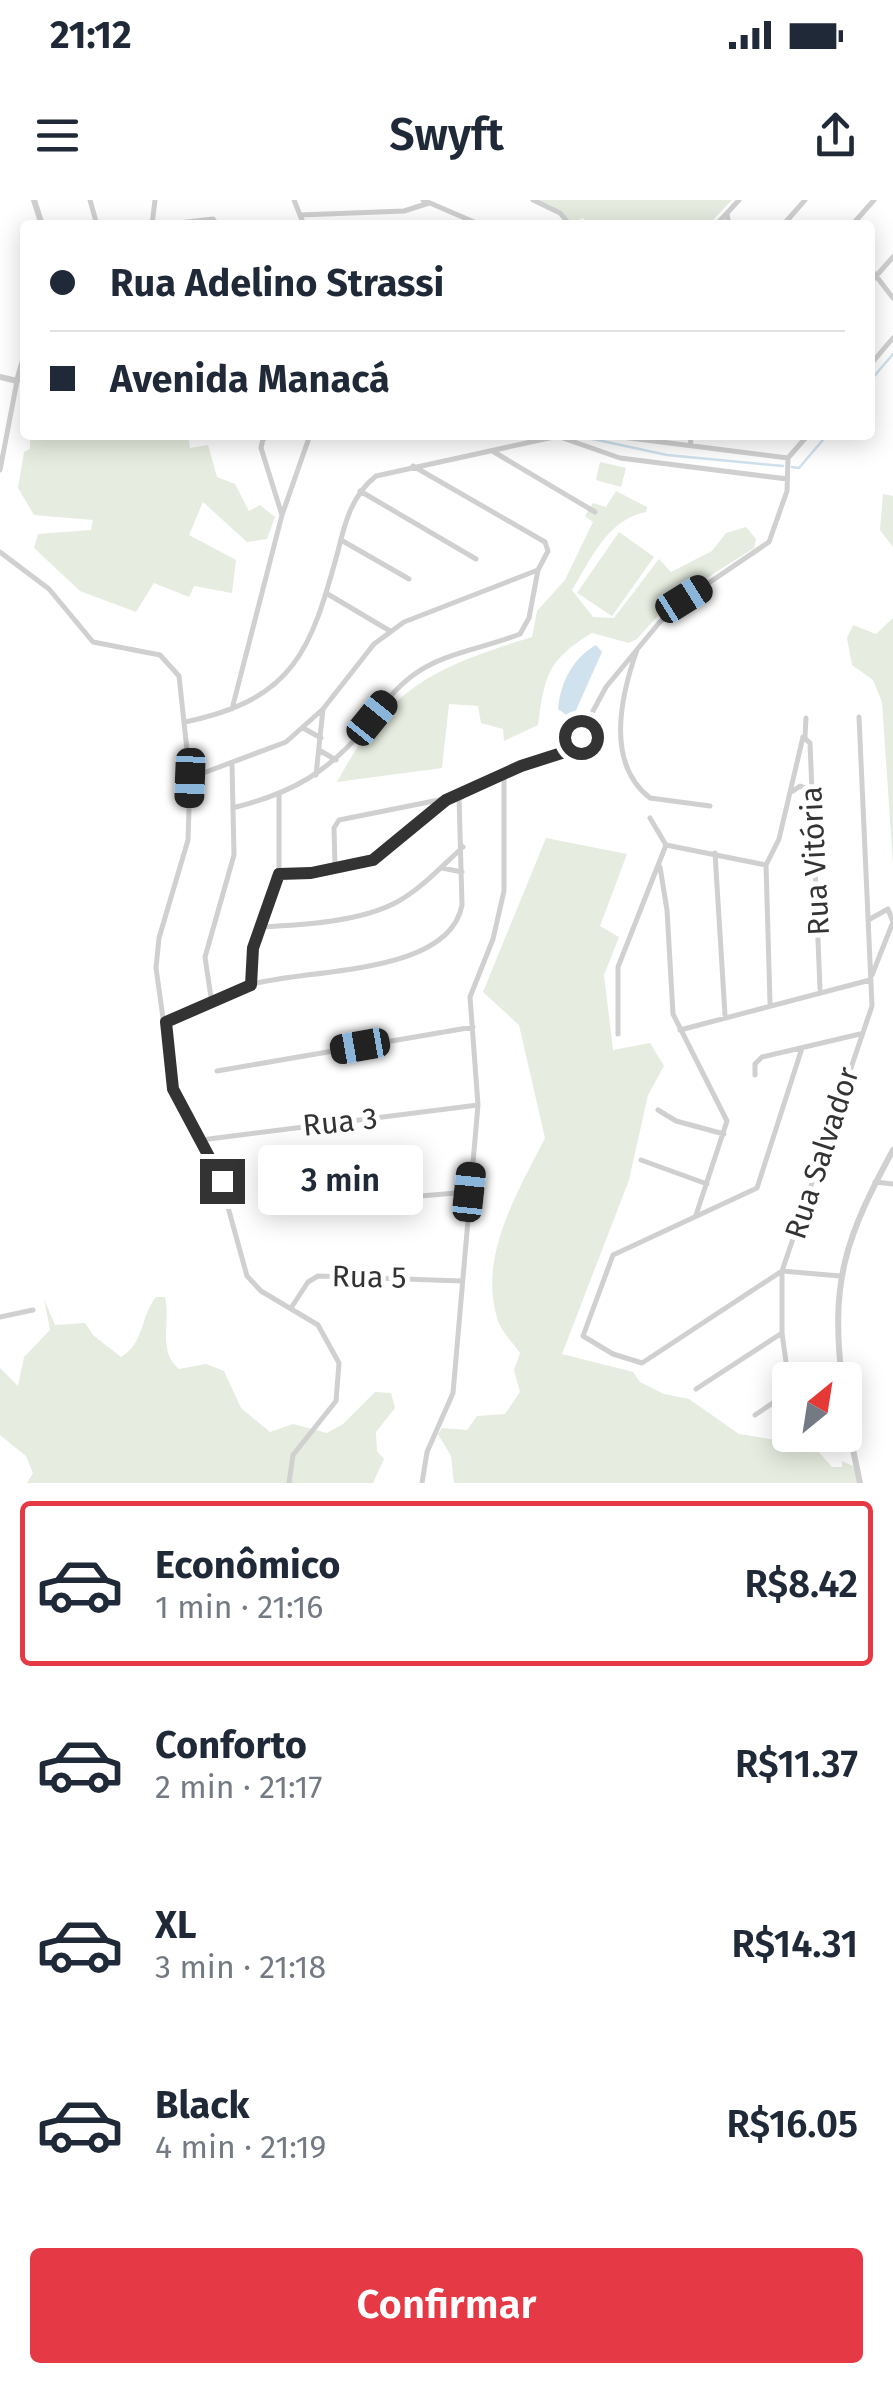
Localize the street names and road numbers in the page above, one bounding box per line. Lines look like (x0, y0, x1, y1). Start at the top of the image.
street label: Rua Vitória (793, 786, 837, 936)
street label: Rua Salvador (777, 1062, 867, 1243)
street label: Rua 3 (301, 1100, 379, 1144)
street label: Rua 5 (331, 1258, 407, 1296)

